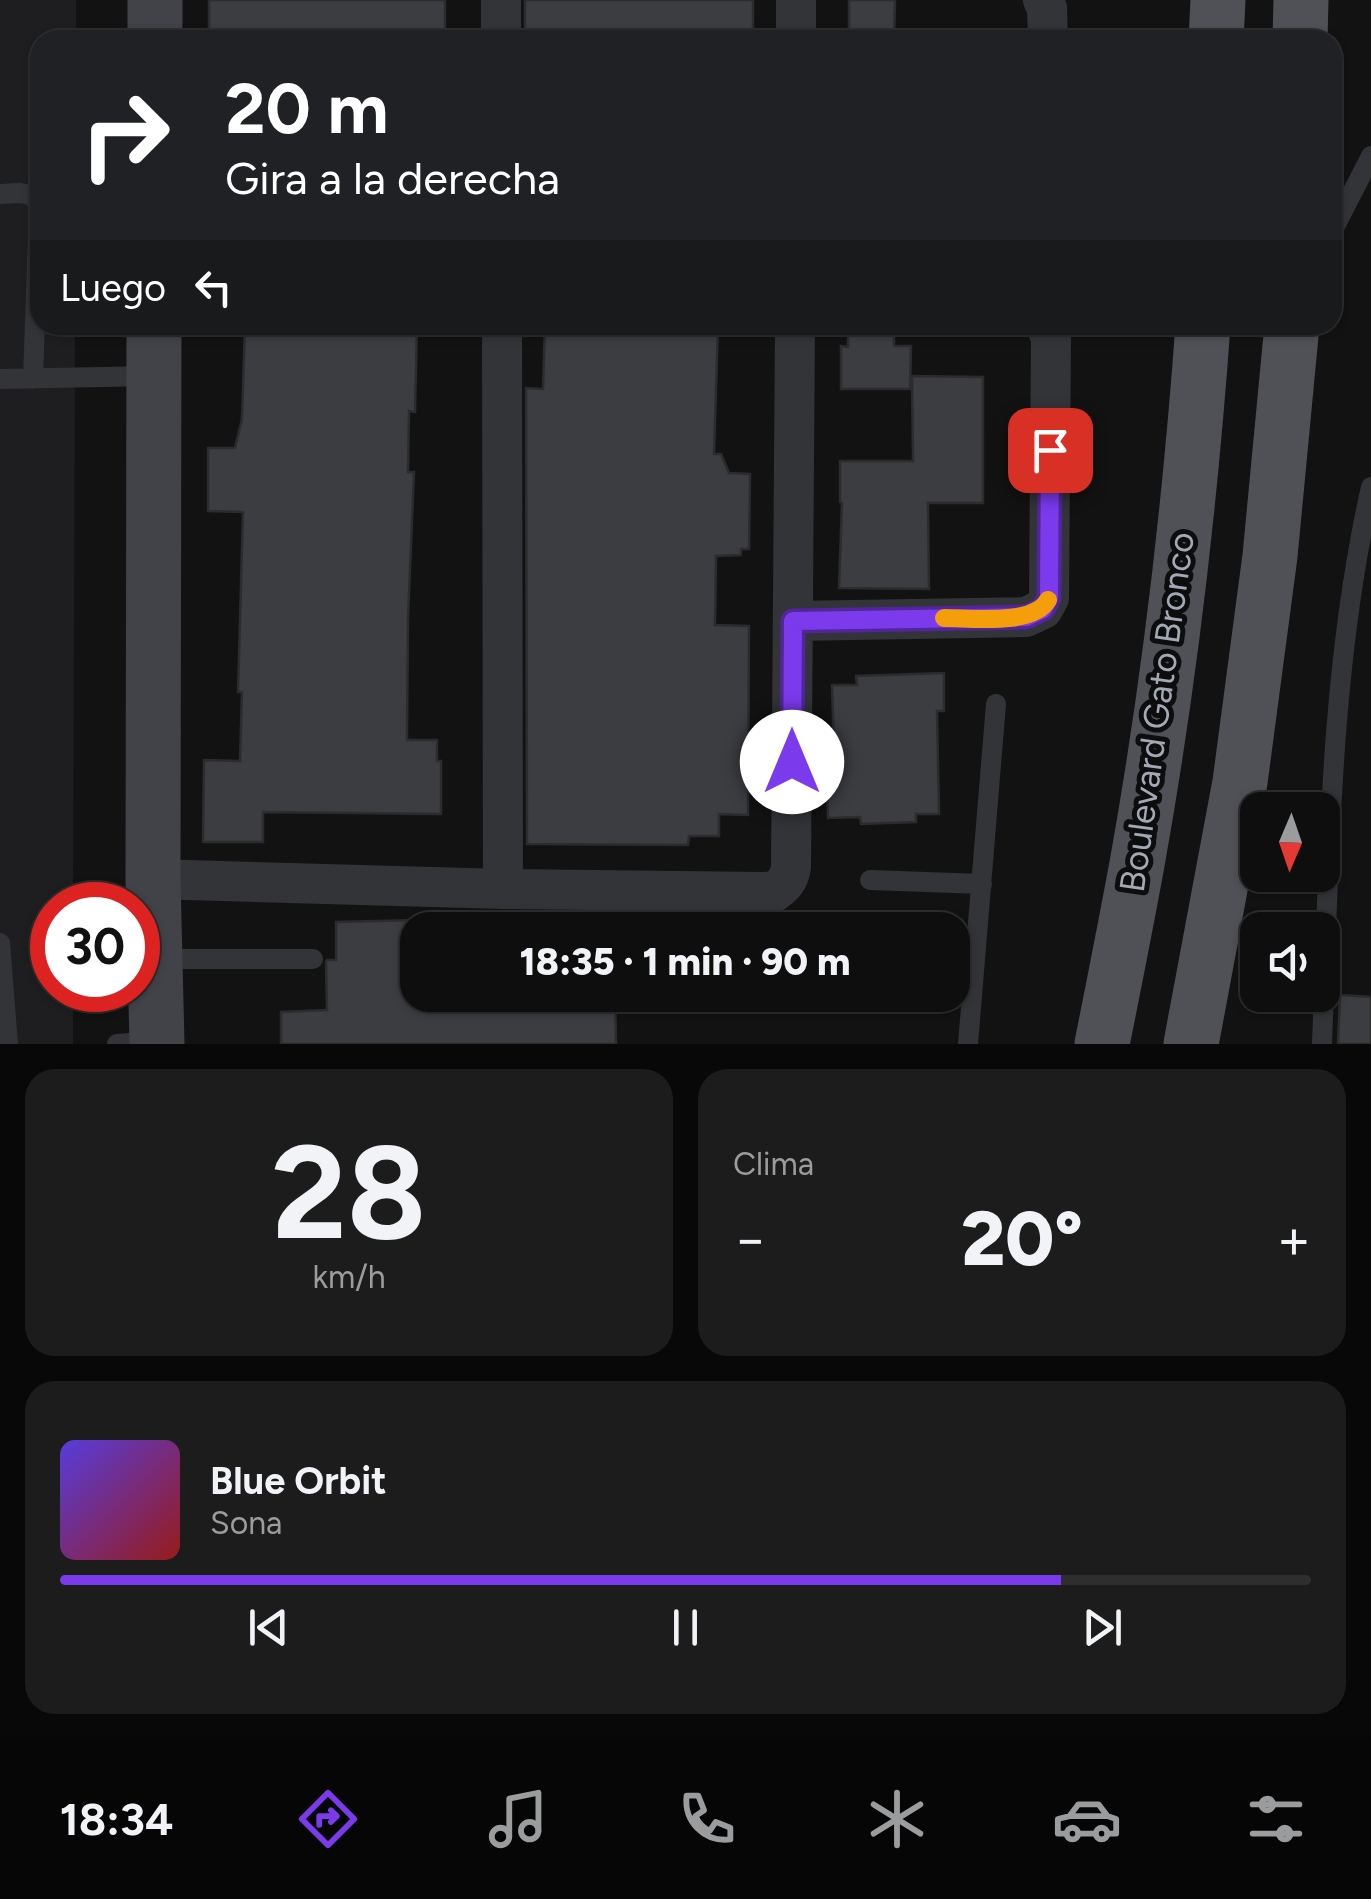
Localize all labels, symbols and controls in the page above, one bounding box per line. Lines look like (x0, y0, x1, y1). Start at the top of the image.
text: 20 m (225, 66, 389, 151)
icon: right (60, 70, 190, 200)
text: Gira a la derecha (225, 151, 560, 205)
icon: left (186, 260, 241, 315)
text: Luego (60, 265, 166, 311)
pin (1008, 408, 1093, 493)
icon: arrive (1023, 423, 1078, 478)
street label: Boulevard Gato Bronco (1111, 529, 1203, 895)
position arrow (740, 710, 844, 814)
north arrow (1240, 792, 1340, 892)
map controls (1240, 792, 1340, 1012)
speed limit sign: 30 (30, 882, 160, 1012)
button: sound (1240, 912, 1340, 1012)
text: 18:35 · 1 min · 90 m (519, 939, 851, 985)
text: 28 (272, 1115, 426, 1271)
text: Clima (733, 1145, 814, 1183)
text: 20° (961, 1194, 1083, 1284)
text: − (733, 1206, 767, 1272)
text: + (1277, 1206, 1311, 1272)
text: km/h (312, 1258, 386, 1296)
text: Blue Orbit (210, 1458, 386, 1504)
text: Sona (210, 1504, 282, 1542)
icon: previous (241, 1600, 296, 1655)
icon: pause (658, 1600, 713, 1655)
icon: next (1075, 1600, 1130, 1655)
icon: directions (293, 1784, 363, 1854)
icon: music (483, 1784, 553, 1854)
icon: phone (672, 1784, 742, 1854)
icon: climate (862, 1784, 932, 1854)
icon: car (1052, 1784, 1122, 1854)
icon: filters (1241, 1784, 1311, 1854)
text: 18:34 (60, 1792, 173, 1846)

